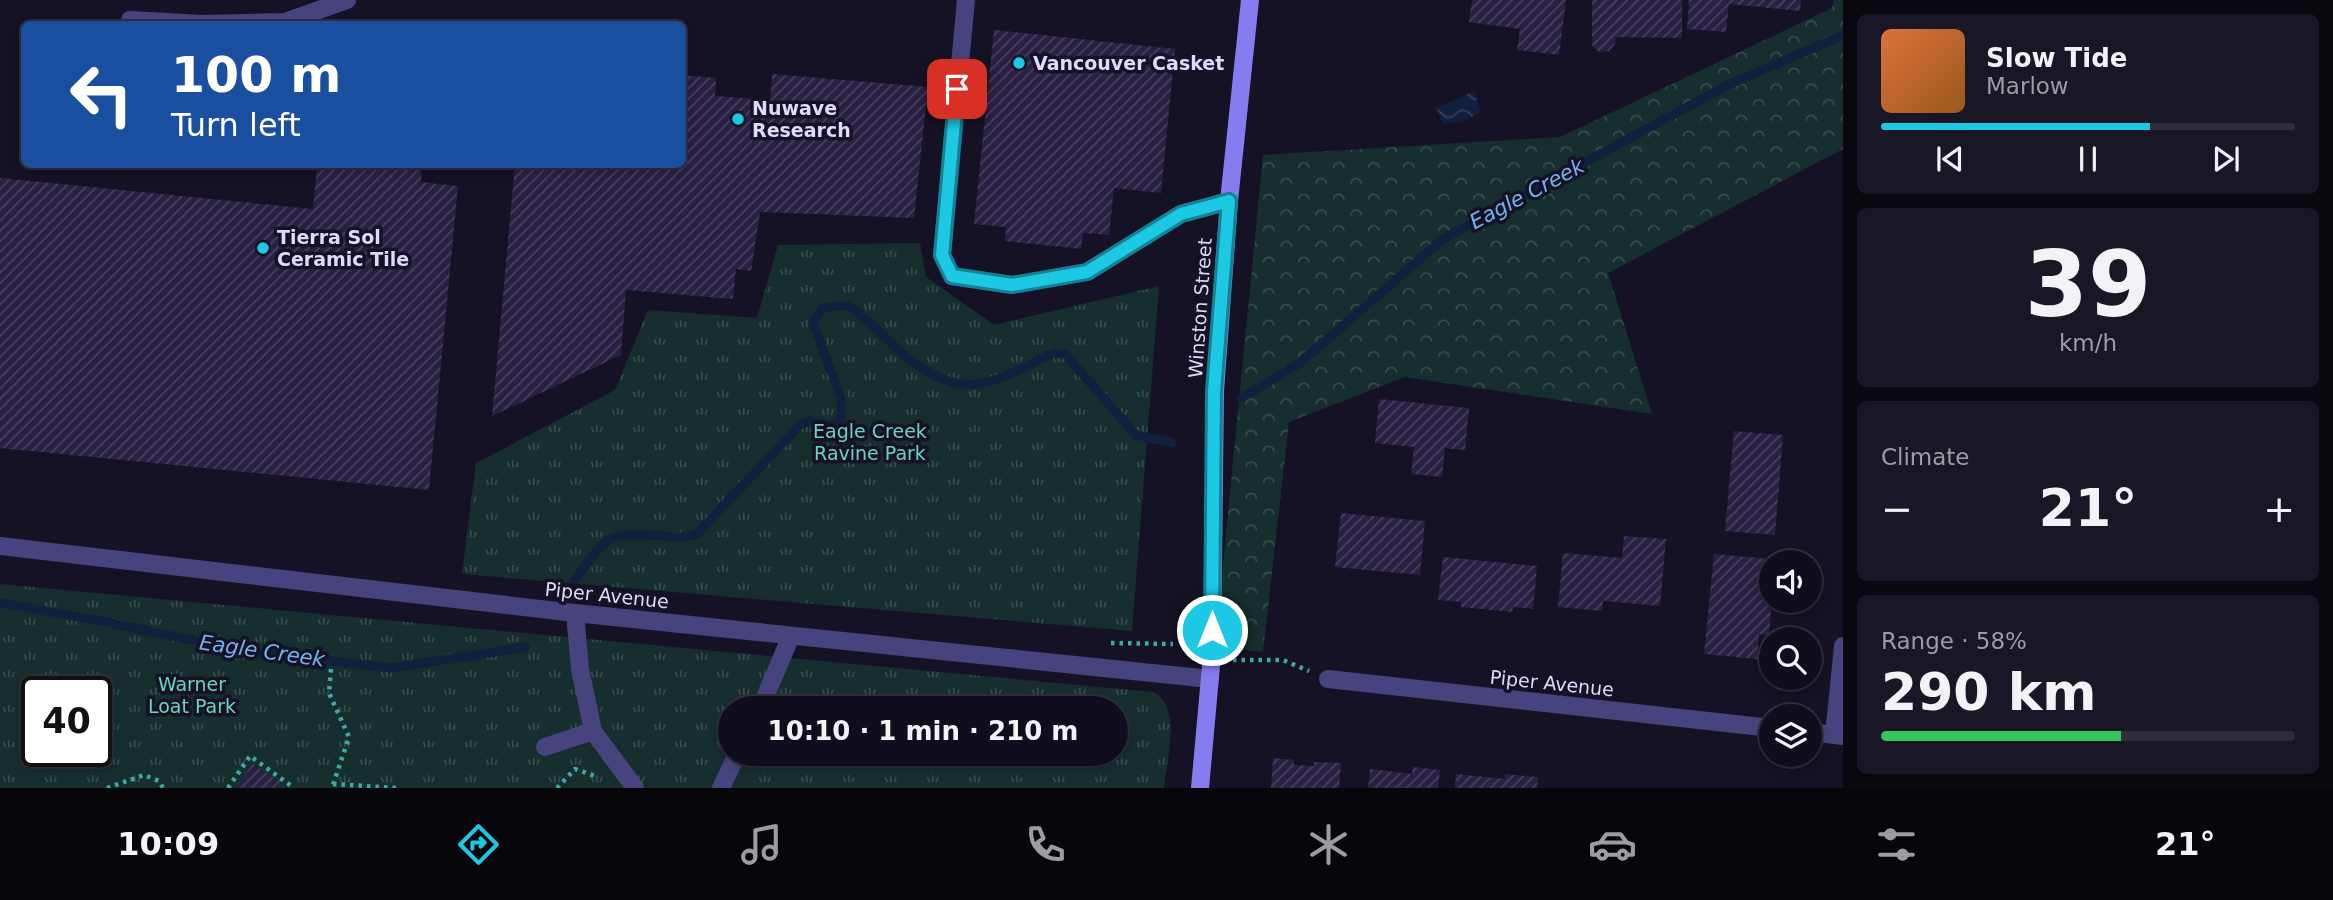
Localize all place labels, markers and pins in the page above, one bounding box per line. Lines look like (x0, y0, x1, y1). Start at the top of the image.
place label: Vancouver Casket (1033, 52, 1224, 74)
marker: Vancouver Casket (1011, 55, 1027, 71)
pin (927, 59, 987, 119)
place label: Nuwave Research (752, 97, 851, 141)
marker: Nuwave Research (730, 111, 746, 127)
place label: Tierra Sol Ceramic Tile (277, 226, 409, 270)
marker: Tierra Sol Ceramic Tile (255, 240, 271, 256)

